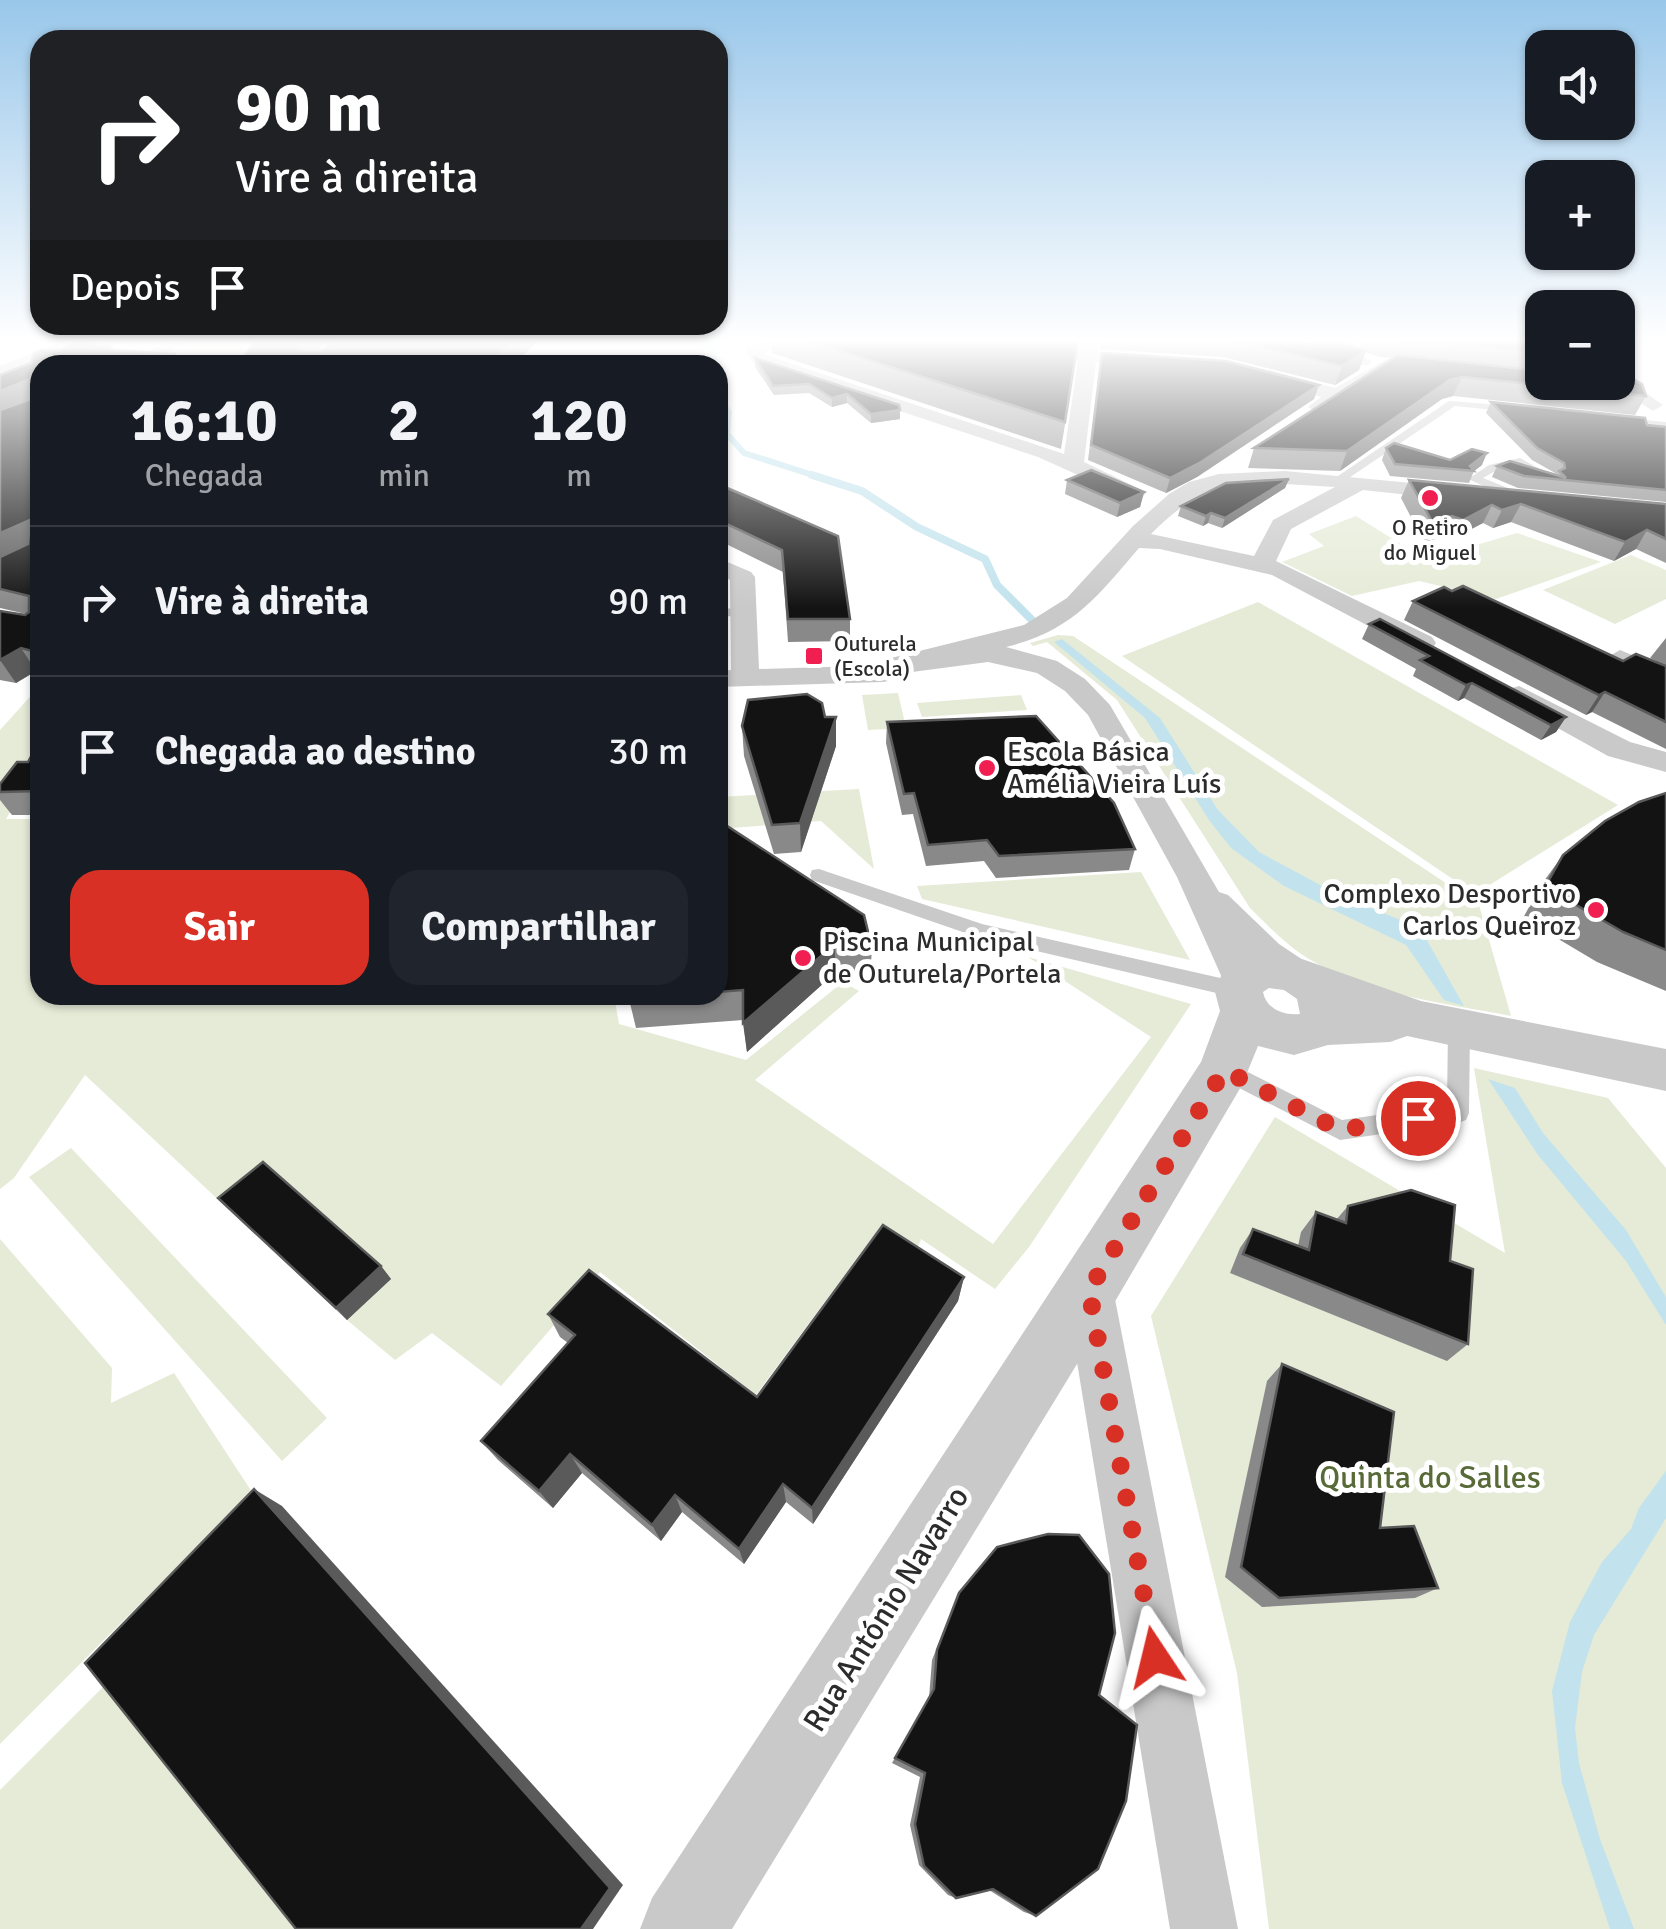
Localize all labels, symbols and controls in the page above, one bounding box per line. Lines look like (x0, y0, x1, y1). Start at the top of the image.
map controls (1525, 30, 1635, 400)
button: sound (1525, 30, 1635, 140)
text: 90 m (235, 64, 383, 150)
icon: right (70, 70, 200, 200)
text: Vire à direita (235, 150, 479, 205)
button: + (1525, 160, 1635, 270)
icon: arrive (200, 260, 255, 315)
text: Depois (70, 264, 180, 311)
button: − (1525, 290, 1635, 400)
text: 16:10 (130, 384, 278, 458)
text: 2 (388, 384, 420, 458)
text: 120 (530, 384, 628, 458)
text: Chegada (145, 456, 264, 495)
text: min (378, 456, 430, 495)
text: m (566, 456, 592, 495)
marker: O Retiro do Miguel (1419, 487, 1441, 509)
place label: O Retiro do Miguel (1384, 514, 1476, 566)
icon: right (70, 574, 125, 629)
text: Vire à direita (155, 578, 369, 625)
text: 90 m (608, 578, 688, 625)
place label: Outurela (Escola) (834, 630, 917, 682)
marker: Outurela (Escola) (803, 645, 825, 667)
icon: arrive (70, 724, 125, 779)
text: Chegada ao destino (155, 728, 476, 775)
text: 30 m (608, 728, 688, 775)
place label: Escola Básica Amélia Vieira Luís (1007, 735, 1221, 801)
marker: Escola Básica Amélia Vieira Luís (976, 757, 998, 779)
button: Sair (70, 870, 369, 985)
button: Compartilhar (389, 870, 688, 985)
place label: Complexo Desportivo Carlos Queiroz (1324, 877, 1576, 943)
marker: Complexo Desportivo Carlos Queiroz (1585, 899, 1607, 921)
place label: Piscina Municipal de Outurela/Portela (823, 925, 1062, 991)
marker: Piscina Municipal de Outurela/Portela (792, 947, 814, 969)
pin (1376, 1076, 1461, 1161)
icon: arrive (1391, 1091, 1446, 1146)
park label: Quinta do Salles (1319, 1458, 1541, 1497)
street label: Rua António Navarro (795, 1479, 977, 1739)
position arrow (1103, 1605, 1207, 1709)

